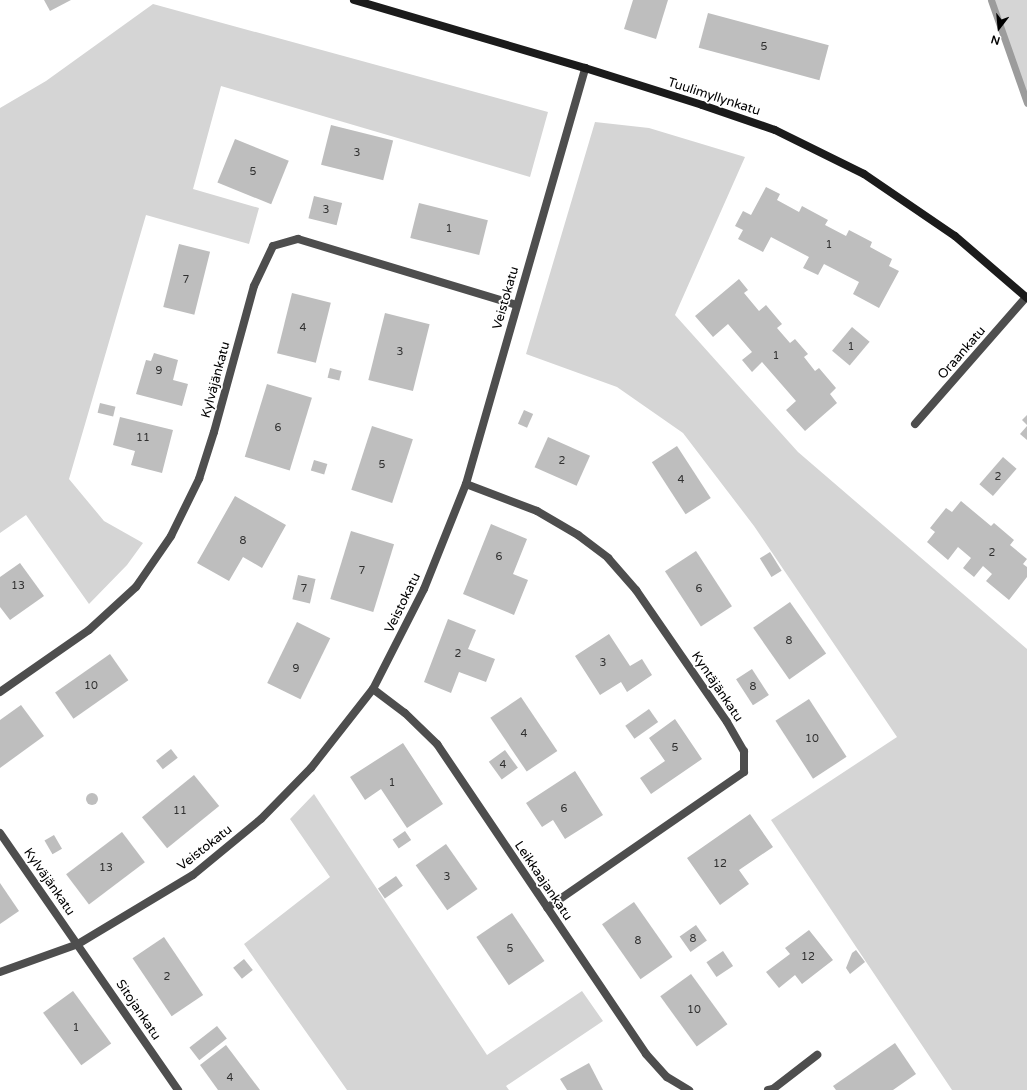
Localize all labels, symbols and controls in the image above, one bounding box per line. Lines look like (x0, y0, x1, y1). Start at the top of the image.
north arrow (979, 8, 1019, 48)
text: N (990, 33, 1002, 47)
house number: 5 (761, 40, 767, 54)
street label: Tuulimyllynkatu (666, 75, 762, 119)
house number: 3 (354, 146, 360, 160)
house number: 5 (250, 165, 256, 179)
house number: 3 (323, 203, 329, 217)
house number: 1 (446, 222, 452, 236)
house number: 1 (826, 238, 832, 252)
street label: Veistokatu (490, 265, 522, 331)
house number: 7 (183, 273, 189, 287)
house number: 4 (300, 321, 306, 335)
street label: Oraankatu (935, 323, 989, 383)
street label: Kylväjänkatu (198, 340, 234, 420)
house number: 1 (848, 340, 854, 354)
house number: 3 (397, 345, 403, 359)
house number: 1 (773, 349, 779, 363)
house number: 9 (156, 364, 162, 378)
house number: 6 (275, 421, 281, 435)
house number: 11 (136, 431, 150, 445)
house number: 2 (559, 454, 565, 468)
house number: 5 (379, 458, 385, 472)
house number: 2 (995, 470, 1001, 484)
house number: 4 (678, 473, 684, 487)
house number: 8 (240, 534, 246, 548)
house number: 2 (989, 546, 995, 560)
house number: 6 (496, 550, 502, 564)
house number: 7 (359, 564, 365, 578)
street label: Veistokatu (382, 570, 424, 636)
house number: 13 (11, 579, 25, 593)
house number: 7 (301, 582, 307, 596)
house number: 6 (696, 582, 702, 596)
house number: 8 (786, 634, 792, 648)
house number: 2 (455, 647, 461, 661)
street label: Kyntäjänkatu (688, 649, 746, 725)
house number: 3 (600, 656, 606, 670)
house number: 9 (293, 662, 299, 676)
house number: 10 (84, 679, 98, 693)
house number: 8 (750, 680, 756, 694)
house number: 4 (521, 727, 527, 741)
house number: 10 (805, 732, 819, 746)
house number: 5 (672, 741, 678, 755)
house number: 4 (500, 758, 506, 772)
house number: 1 (389, 776, 395, 790)
house number: 6 (561, 802, 567, 816)
house number: 11 (173, 804, 187, 818)
street label: Veistokatu (175, 822, 235, 874)
street label: Leikkaajankatu (511, 838, 575, 924)
street label: Kylväjänkatu (20, 845, 78, 919)
house number: 12 (713, 857, 727, 871)
house number: 13 (99, 861, 113, 875)
house number: 3 (444, 870, 450, 884)
house number: 8 (690, 932, 696, 946)
house number: 8 (635, 934, 641, 948)
house number: 5 (507, 942, 513, 956)
house number: 12 (801, 950, 815, 964)
house number: 2 (164, 970, 170, 984)
street label: Sitojankatu (112, 977, 164, 1043)
house number: 10 (687, 1003, 701, 1017)
house number: 1 (73, 1021, 79, 1035)
house number: 4 (227, 1071, 233, 1085)

